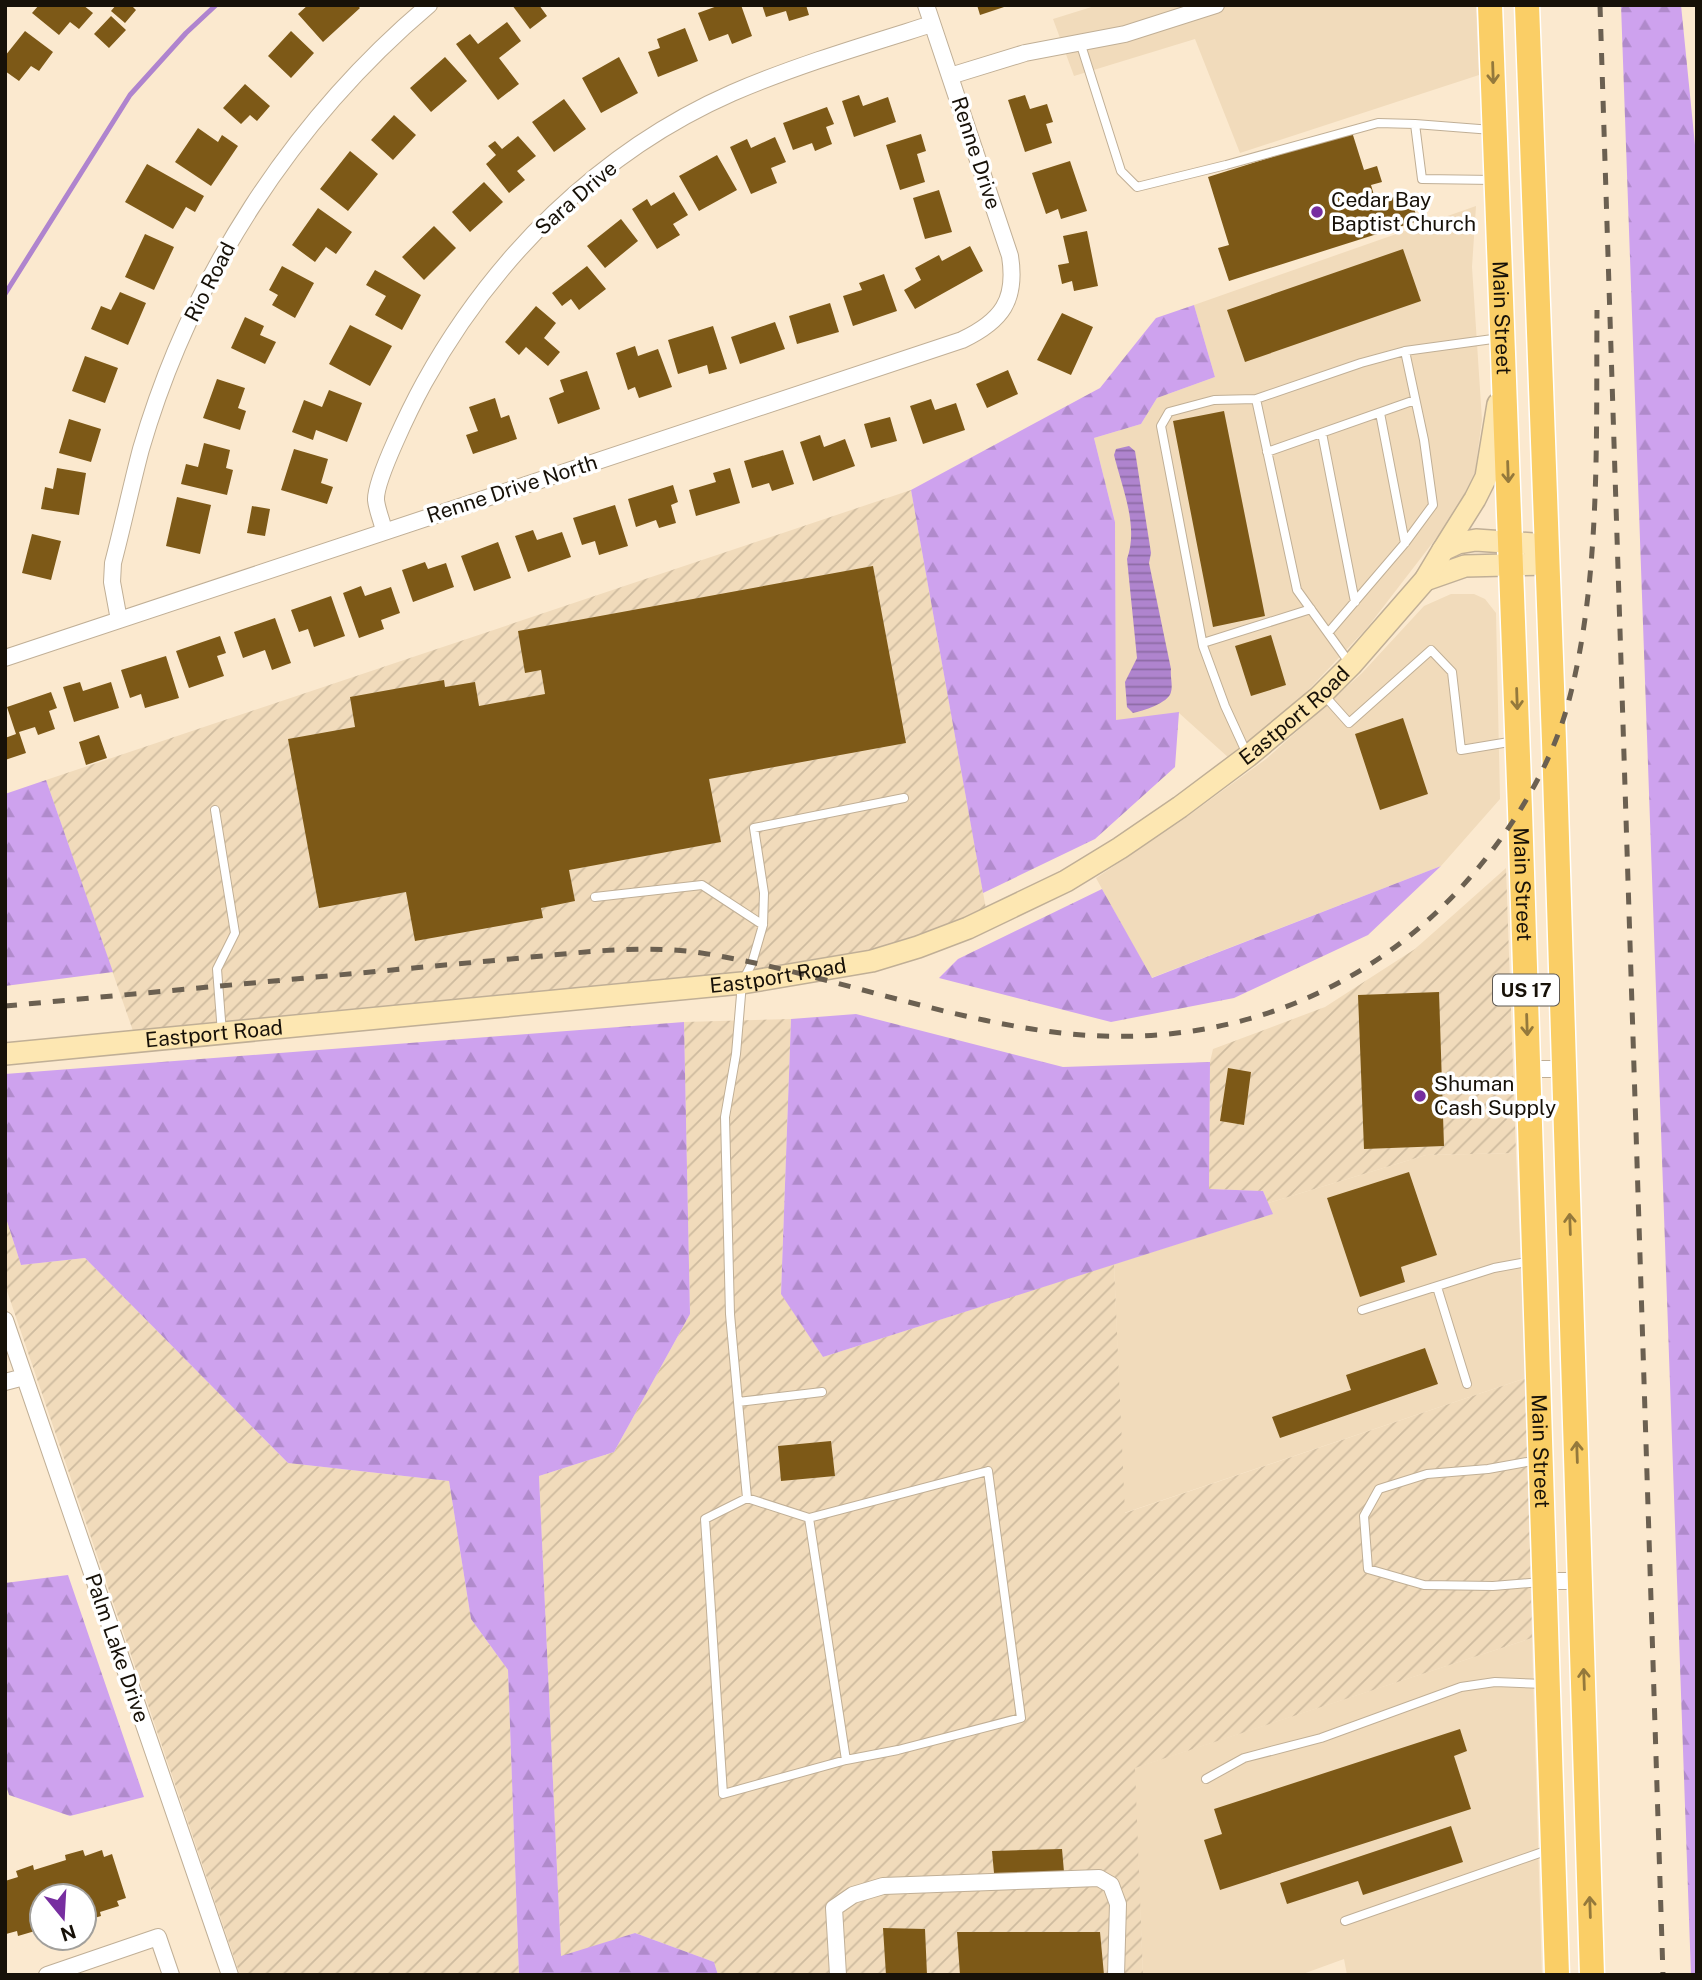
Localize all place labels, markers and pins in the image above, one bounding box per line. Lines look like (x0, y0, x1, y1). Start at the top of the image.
place label: Cedar Bay Baptist Church (1331, 187, 1476, 236)
marker: Cedar Bay Baptist Church (1309, 204, 1325, 220)
place label: Shuman Cash Supply (1434, 1071, 1556, 1120)
marker: Shuman Cash Supply (1412, 1088, 1428, 1104)

